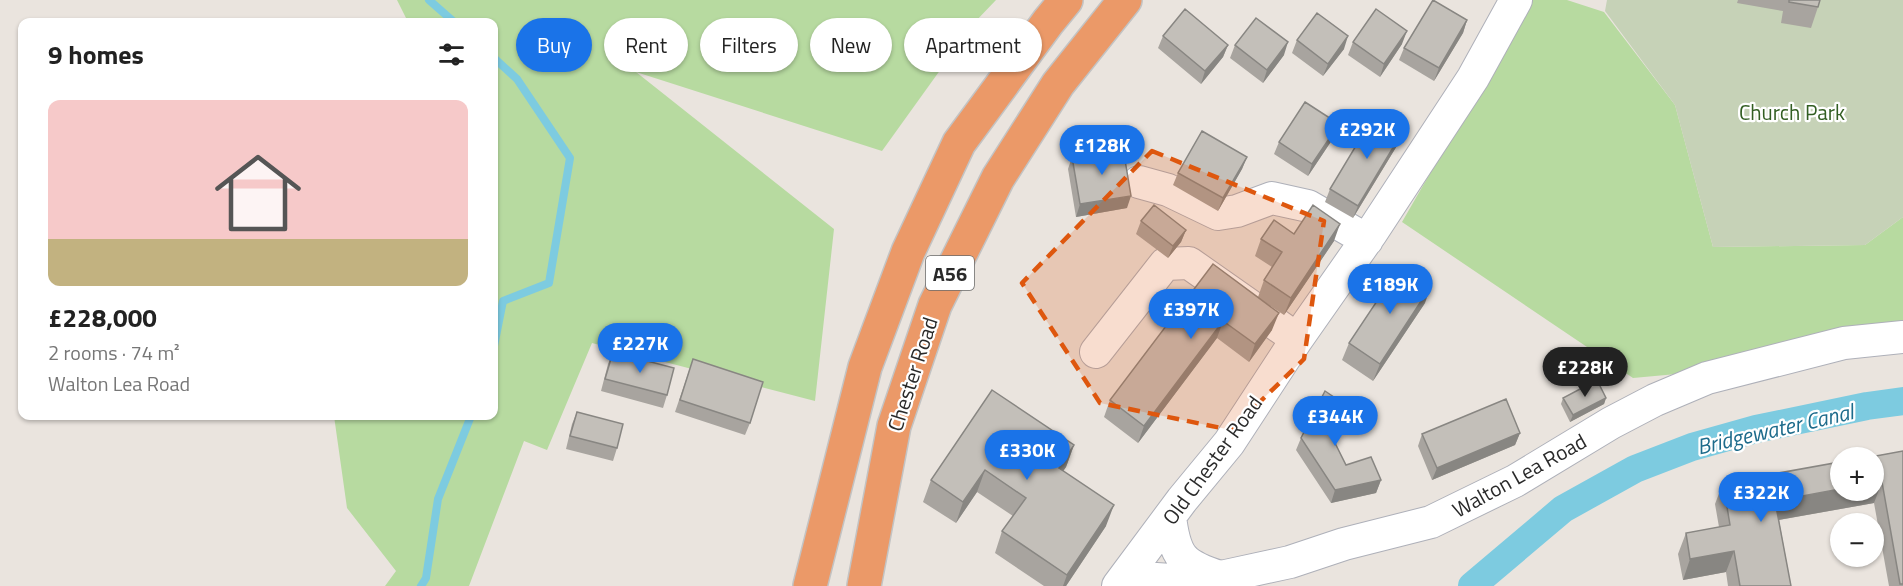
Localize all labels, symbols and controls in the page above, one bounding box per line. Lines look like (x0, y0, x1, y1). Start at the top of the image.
chip: Buy (516, 18, 592, 72)
chip: Rent (604, 18, 688, 72)
chip: Filters (700, 18, 798, 72)
chip: New (810, 18, 892, 72)
chip: Apartment (904, 18, 1042, 72)
text: 9 homes (48, 35, 144, 74)
icon: filters (435, 38, 468, 71)
park label: Church Park (1739, 96, 1845, 128)
pin: £292K (1325, 109, 1409, 160)
text: £292K (1339, 113, 1395, 144)
pin: £128K (1060, 125, 1144, 176)
text: £128K (1074, 129, 1130, 160)
icon: home (204, 139, 312, 247)
road number: A56 (926, 256, 974, 290)
pin: £189K (1348, 264, 1432, 315)
text: £189K (1362, 268, 1418, 299)
pin: £397K (1149, 289, 1233, 340)
text: £397K (1163, 293, 1219, 324)
text: £228,000 (48, 298, 157, 337)
street label: Chester Road (878, 313, 946, 435)
pin: £227K (598, 323, 682, 374)
text: £227K (612, 327, 668, 358)
text: 2 rooms · 74 m² (48, 337, 180, 368)
pin: £228K (1543, 347, 1627, 398)
text: £228K (1557, 351, 1613, 382)
text: Walton Lea Road (48, 368, 190, 399)
street label: Old Chester Road (1154, 389, 1270, 531)
water label: Bridgewater Canal (1693, 394, 1859, 464)
pin: £344K (1293, 396, 1377, 447)
text: £344K (1307, 400, 1363, 431)
street label: Walton Lea Road (1446, 425, 1592, 525)
pin: £330K (985, 430, 1069, 481)
text: £330K (999, 434, 1055, 465)
map controls (1830, 447, 1884, 567)
button: + (1830, 447, 1884, 501)
pin: £322K (1719, 472, 1803, 523)
text: £322K (1733, 476, 1789, 507)
button: − (1830, 513, 1884, 567)

